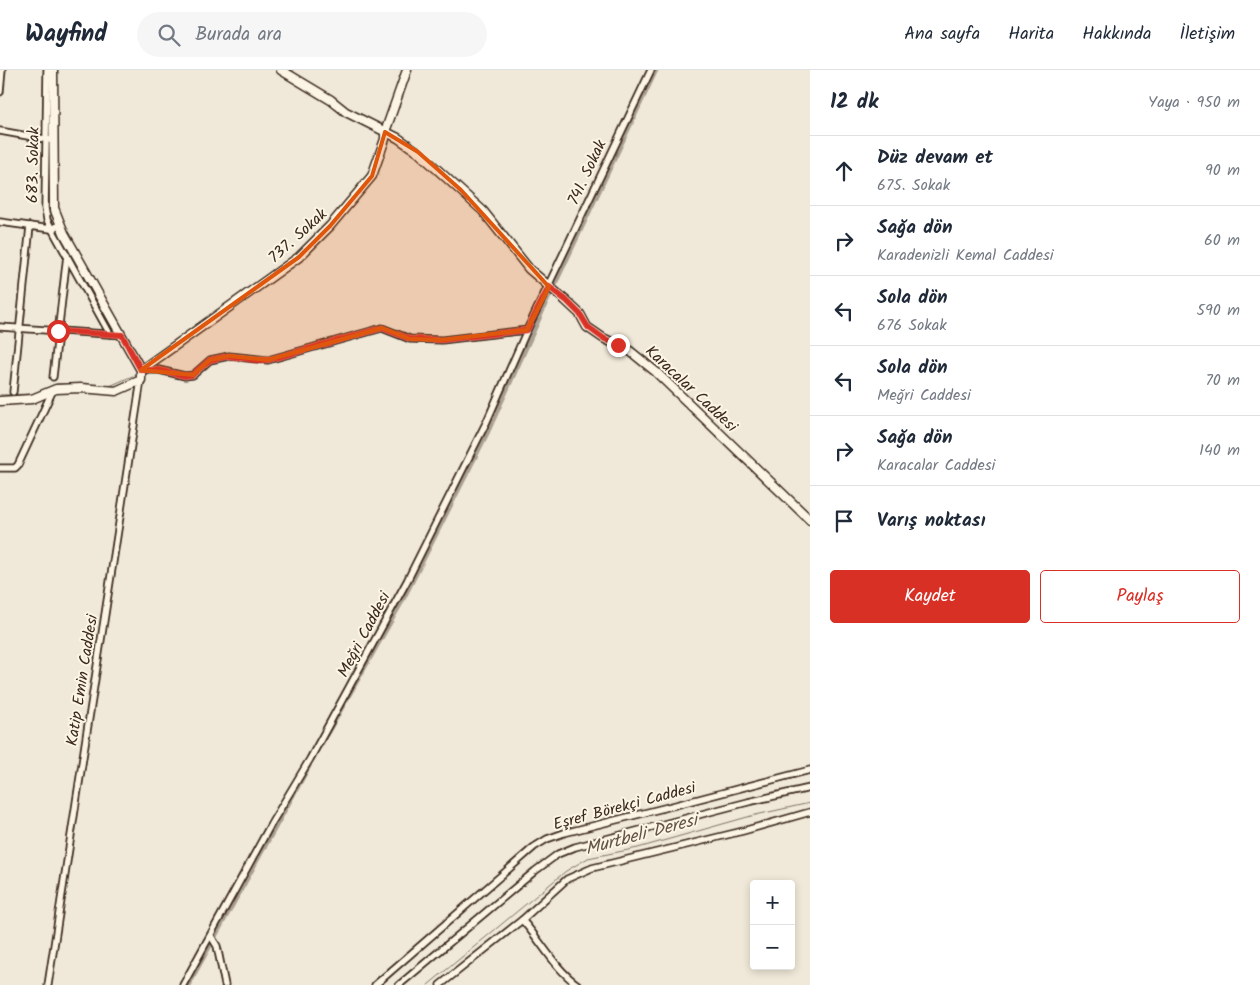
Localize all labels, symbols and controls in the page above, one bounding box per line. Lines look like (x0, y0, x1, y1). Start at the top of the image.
search box (137, 12, 487, 57)
text: Wayfind (25, 15, 107, 54)
text: Burada ara (195, 20, 282, 50)
text: Ana sayfa (904, 20, 980, 49)
text: Harita (1008, 20, 1054, 49)
text: Hakkında (1082, 20, 1151, 49)
text: İletişim (1179, 20, 1235, 49)
icon: search (155, 21, 183, 49)
text: 12 dk (830, 86, 878, 119)
text: Yaya · 950 m (1148, 90, 1240, 115)
street label: 683. Sokak (20, 126, 47, 203)
street label: 741. Sokak (561, 135, 614, 209)
text: Düz devam et (877, 143, 993, 173)
icon: ahead (830, 157, 858, 185)
text: 90 m (1205, 158, 1240, 183)
text: 675. Sokak (877, 173, 950, 198)
street label: 737. Sokak (263, 202, 334, 270)
text: Sağa dön (877, 213, 953, 243)
icon: right (830, 227, 858, 255)
text: 60 m (1204, 228, 1240, 253)
text: Karadenizli Kemal Caddesi (877, 243, 1054, 268)
text: Sola dön (877, 283, 948, 313)
icon: left (830, 297, 858, 325)
text: 590 m (1196, 298, 1240, 323)
text: 676 Sokak (877, 313, 947, 338)
route start (47, 320, 70, 343)
route end (607, 334, 630, 357)
street label: Karacalar Caddesi (639, 340, 744, 439)
text: Sola dön (877, 353, 948, 383)
icon: left (830, 367, 858, 395)
text: 70 m (1205, 368, 1240, 393)
text: Meğri Caddesi (877, 383, 971, 408)
text: Sağa dön (877, 423, 953, 453)
icon: right (830, 437, 858, 465)
text: 140 m (1199, 438, 1240, 463)
text: Karacalar Caddesi (877, 453, 995, 478)
text: Varış noktası (877, 506, 985, 536)
icon: arrive (830, 507, 858, 535)
button: Kaydet (830, 570, 1030, 623)
button: Paylaş (1040, 570, 1240, 623)
street label: Meğri Caddesi (331, 586, 398, 682)
street label: Katip Emin Caddesi (60, 612, 105, 748)
street label: Eşref Börekçi Caddesi (550, 775, 700, 838)
water label: Murtbeli Deresi (582, 806, 704, 864)
map controls (750, 880, 795, 970)
button: + (750, 880, 795, 925)
button: − (750, 925, 795, 970)

